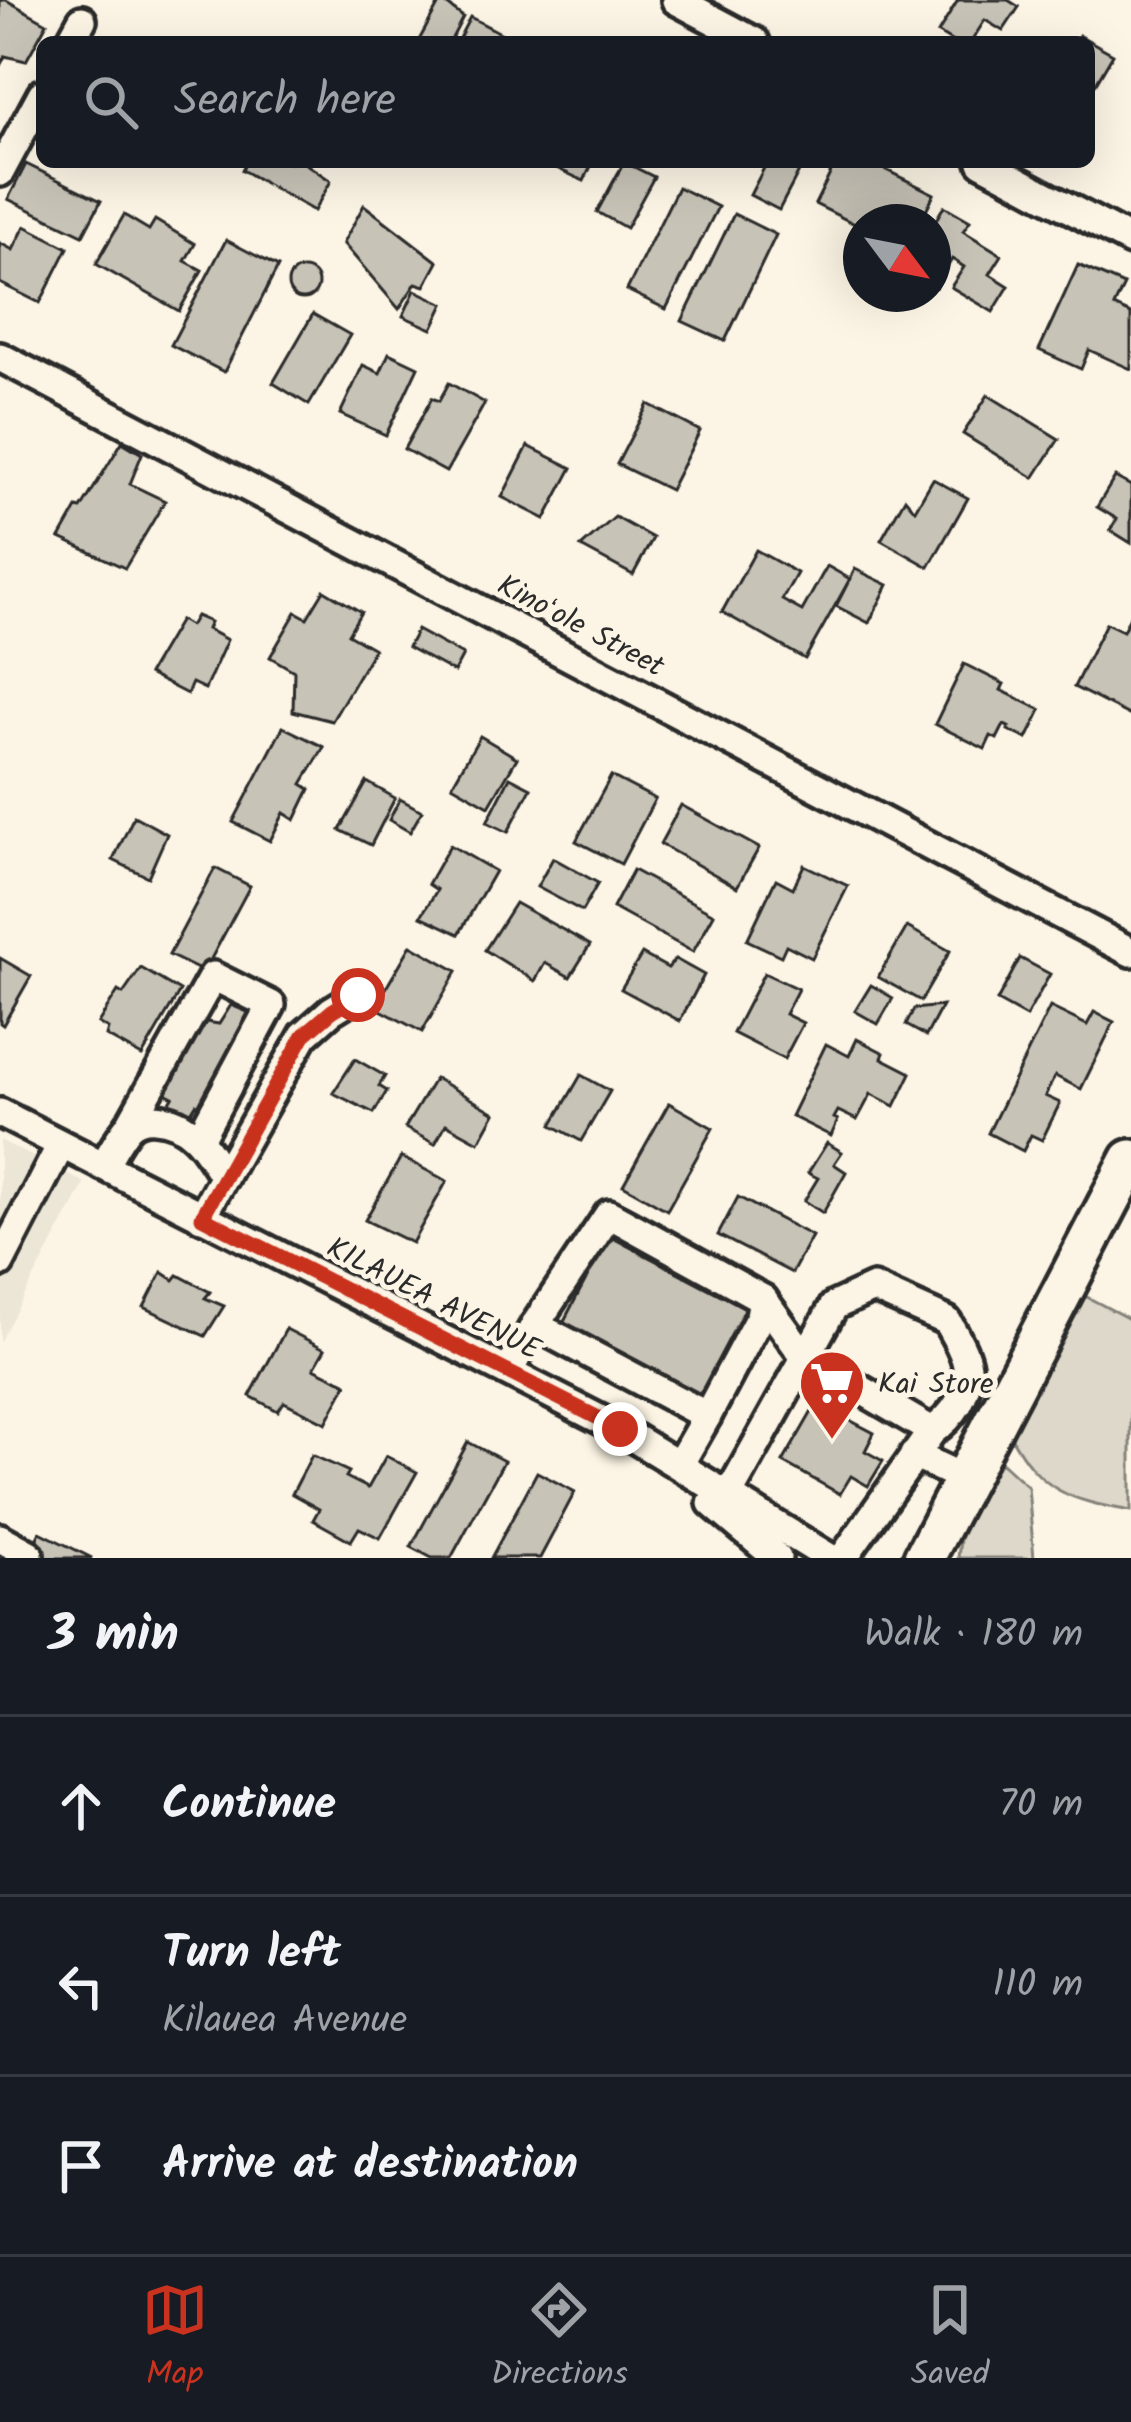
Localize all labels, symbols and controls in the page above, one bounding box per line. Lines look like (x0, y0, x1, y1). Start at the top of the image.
search box (36, 36, 1095, 168)
text: Search here (174, 66, 396, 138)
icon: search (78, 69, 144, 135)
north arrow (843, 204, 951, 312)
street label: Kinoʻole Street (488, 562, 673, 691)
route start (331, 968, 385, 1022)
street label: KILAUEA AVENUE (318, 1225, 550, 1375)
supermarket icon: Kai Store (797, 1348, 867, 1442)
place label: Kai Store (878, 1361, 994, 1409)
route end (593, 1402, 647, 1456)
text: 3 min (48, 1596, 179, 1677)
text: Walk · 180 m (864, 1605, 1083, 1667)
text: Continue (162, 1770, 336, 1842)
icon: ahead (48, 1773, 114, 1839)
text: 70 m (999, 1775, 1083, 1837)
text: Turn left (162, 1919, 341, 1991)
icon: left (48, 1953, 114, 2019)
text: 110 m (992, 1955, 1083, 2017)
text: Kilauea Avenue (162, 1991, 407, 2053)
text: Arrive at destination (162, 2130, 578, 2202)
icon: arrive (48, 2133, 114, 2199)
tab: Map (142, 2277, 208, 2402)
tab: Directions (491, 2277, 628, 2402)
tab: Saved (911, 2277, 989, 2402)

